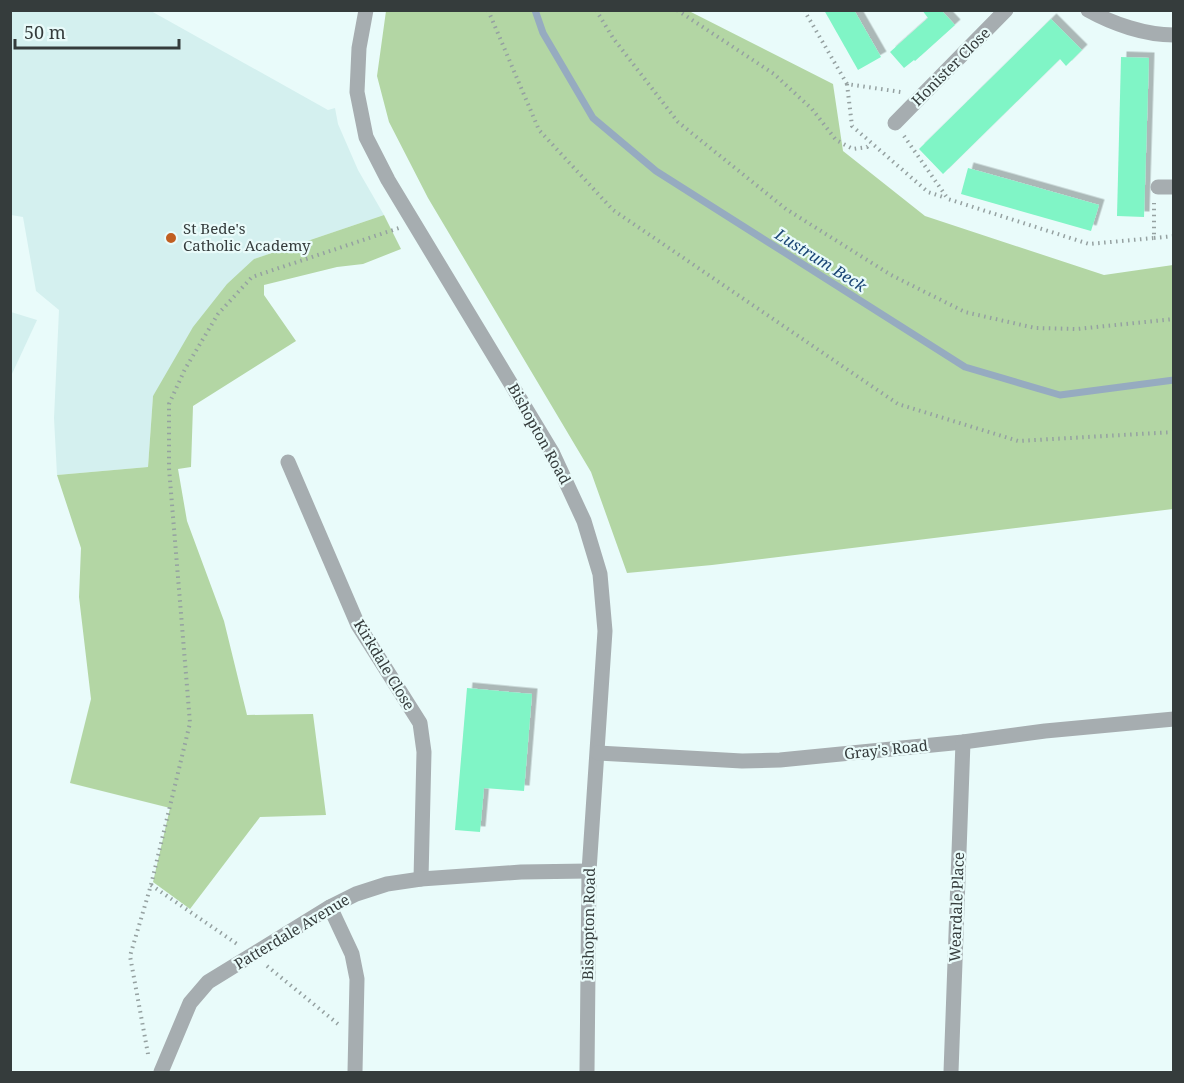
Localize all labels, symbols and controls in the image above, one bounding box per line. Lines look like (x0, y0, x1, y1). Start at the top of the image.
scale bar (15, 12, 178, 50)
text: 50 m (24, 20, 66, 44)
street label: Honister Close (907, 23, 994, 110)
place label: St Bede's Catholic Academy (183, 218, 311, 255)
water label: Lustrum Beck (770, 223, 872, 297)
marker: St Bede's Catholic Academy (164, 231, 178, 245)
street label: Bishopton Road (504, 379, 576, 488)
street label: Kirkdale Close (350, 615, 420, 714)
street label: Gray's Road (843, 735, 929, 763)
street label: Weardale Place (944, 852, 968, 962)
street label: Bishopton Road (577, 868, 599, 980)
street label: Patterdale Avenue (230, 889, 353, 973)

